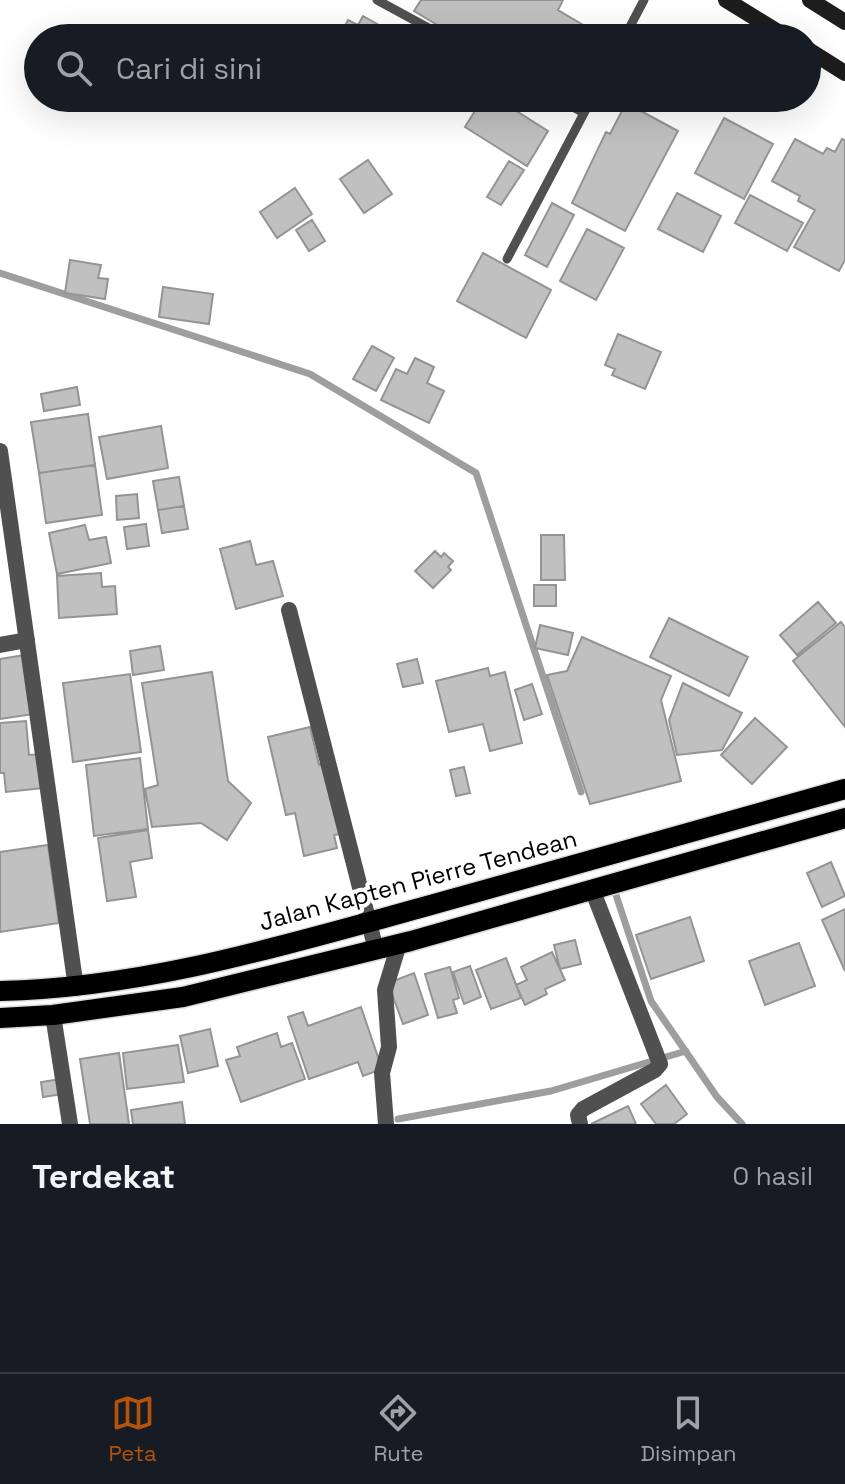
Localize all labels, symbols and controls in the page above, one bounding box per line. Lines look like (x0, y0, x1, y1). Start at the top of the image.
search box (24, 24, 821, 112)
icon: search (52, 46, 96, 90)
text: Cari di sini (116, 49, 262, 88)
street label: Jalan Kapten Pierre Tendean (256, 823, 580, 937)
text: Terdekat (32, 1155, 175, 1198)
text: 0 hasil (732, 1159, 813, 1193)
tab: Peta (108, 1391, 157, 1467)
tab: Rute (373, 1391, 424, 1467)
tab: Disimpan (640, 1391, 737, 1467)

